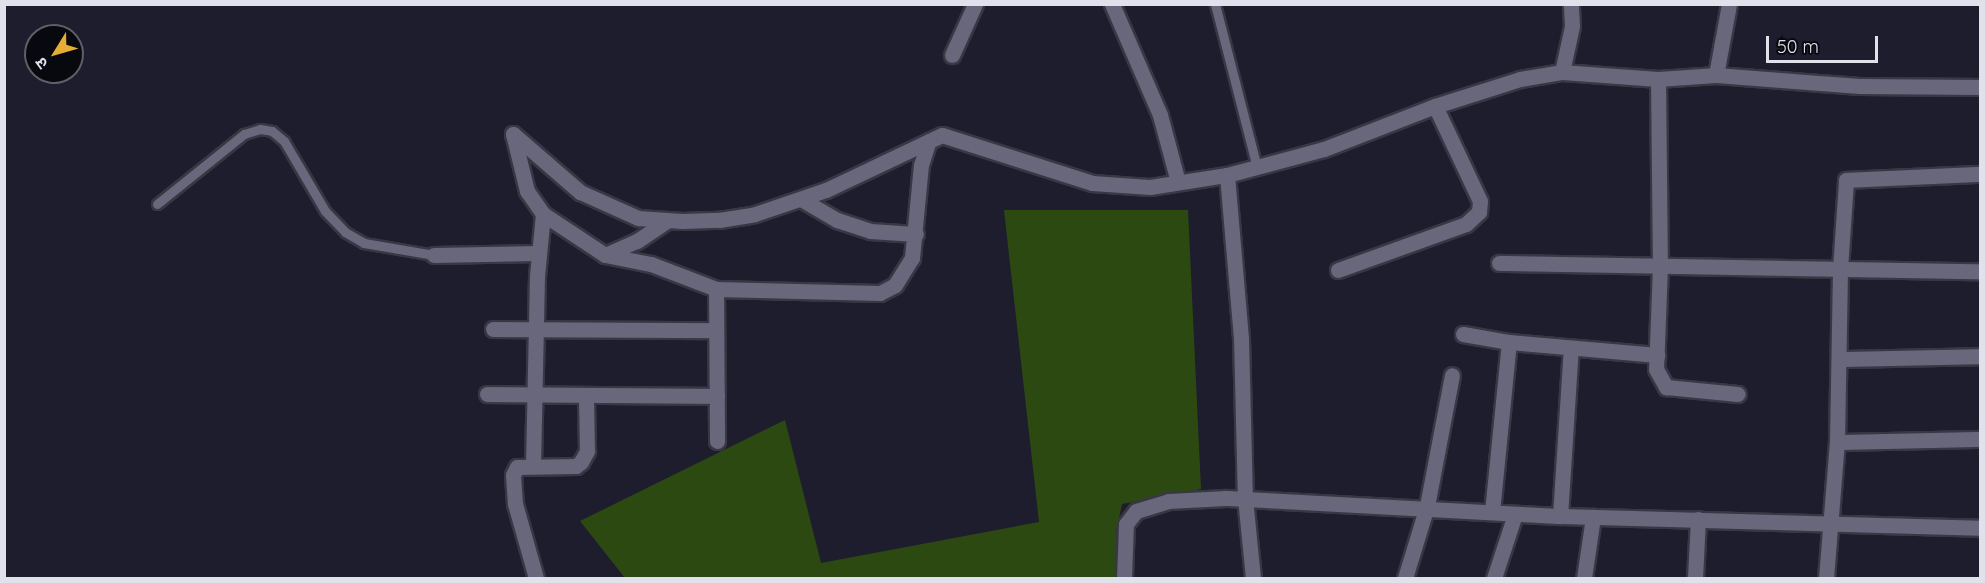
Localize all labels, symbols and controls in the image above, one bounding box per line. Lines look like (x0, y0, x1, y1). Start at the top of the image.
north arrow (24, 24, 84, 84)
scale bar (1769, 24, 1882, 62)
text: 50 m (1777, 35, 1819, 58)
text: उ (30, 54, 52, 73)

